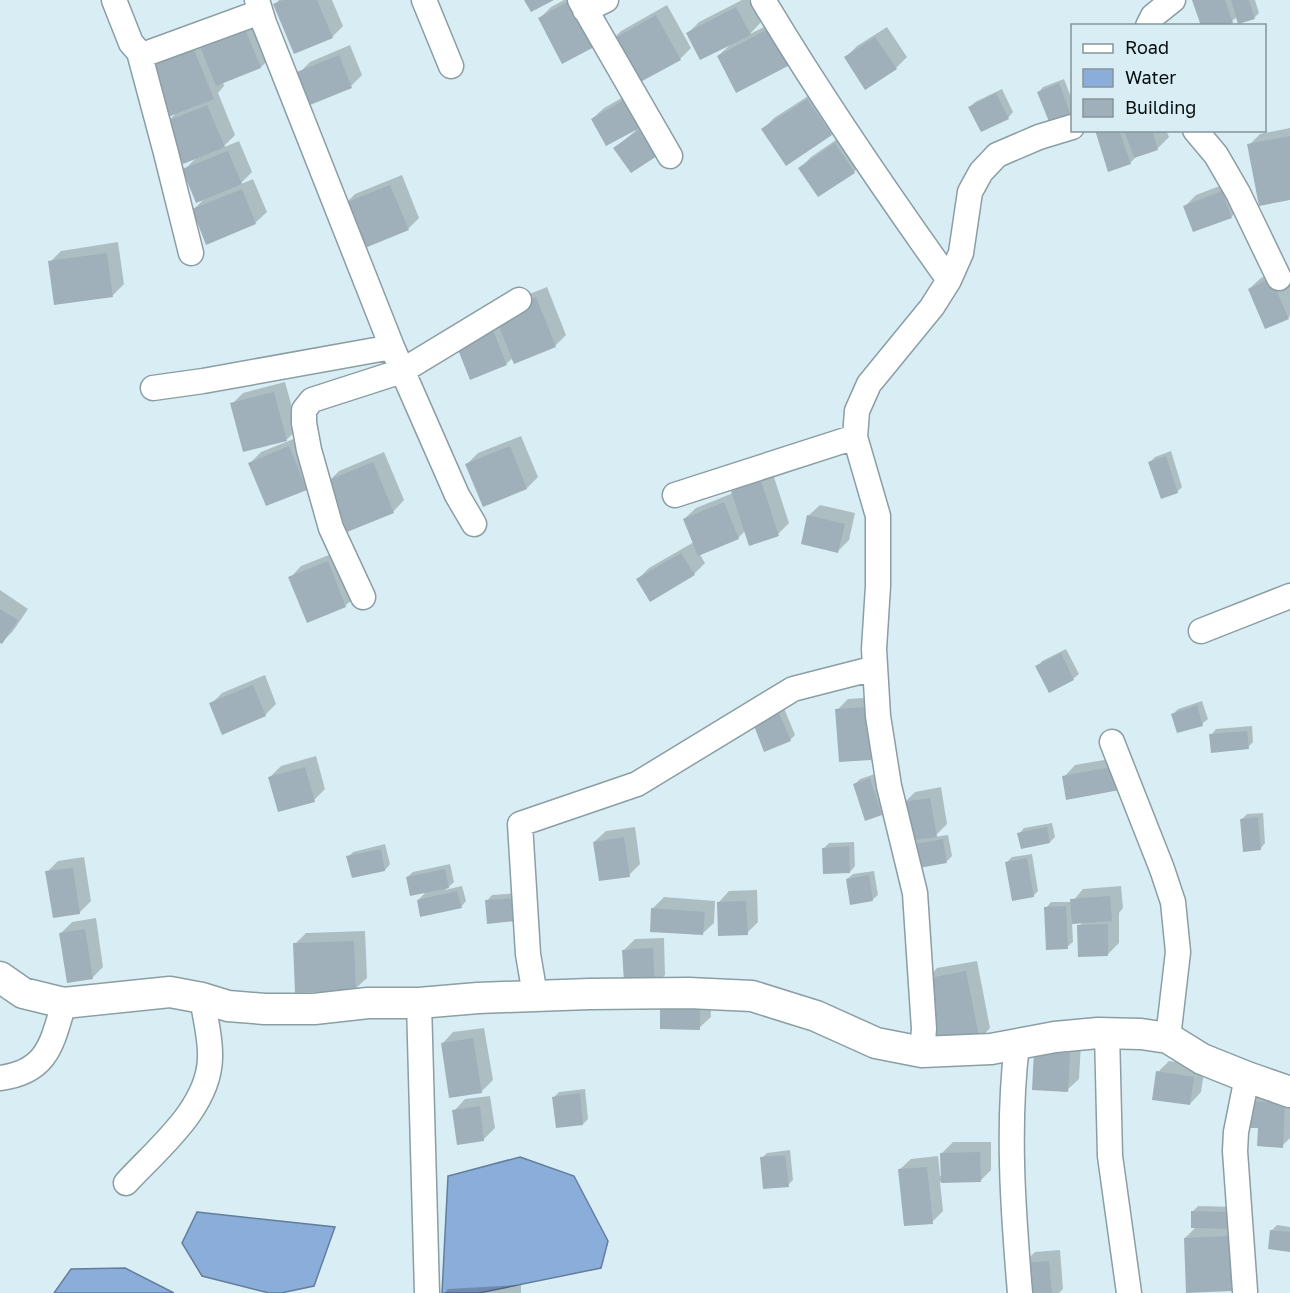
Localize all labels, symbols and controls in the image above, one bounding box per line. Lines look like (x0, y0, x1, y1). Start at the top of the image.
legend (1071, 24, 1266, 132)
text: Road (1125, 36, 1169, 58)
text: Water (1125, 66, 1176, 88)
text: Building (1125, 96, 1196, 118)

